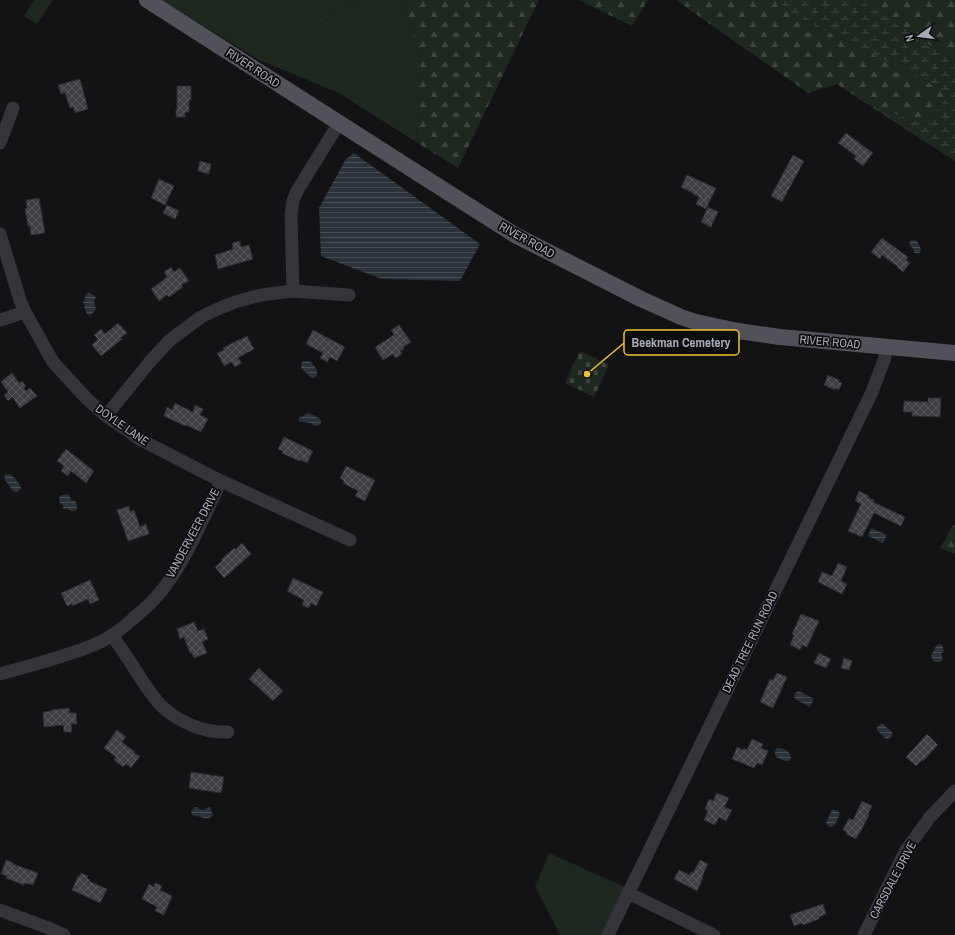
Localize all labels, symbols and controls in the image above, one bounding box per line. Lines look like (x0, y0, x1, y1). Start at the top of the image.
north arrow (899, 16, 939, 56)
text: N (902, 34, 917, 43)
street label: RIVER ROAD (223, 45, 283, 91)
street label: RIVER ROAD (496, 218, 558, 262)
callout: Beekman Cemetery (624, 330, 739, 355)
street label: RIVER ROAD (799, 331, 861, 353)
text: Beekman Cemetery (632, 334, 731, 351)
street label: DOYLE LANE (92, 401, 152, 449)
street label: VANDERVEER DRIVE (163, 485, 223, 581)
street label: DEAD TREE RUN ROAD (718, 588, 782, 696)
street label: CARSDALE DRIVE (866, 838, 920, 922)

